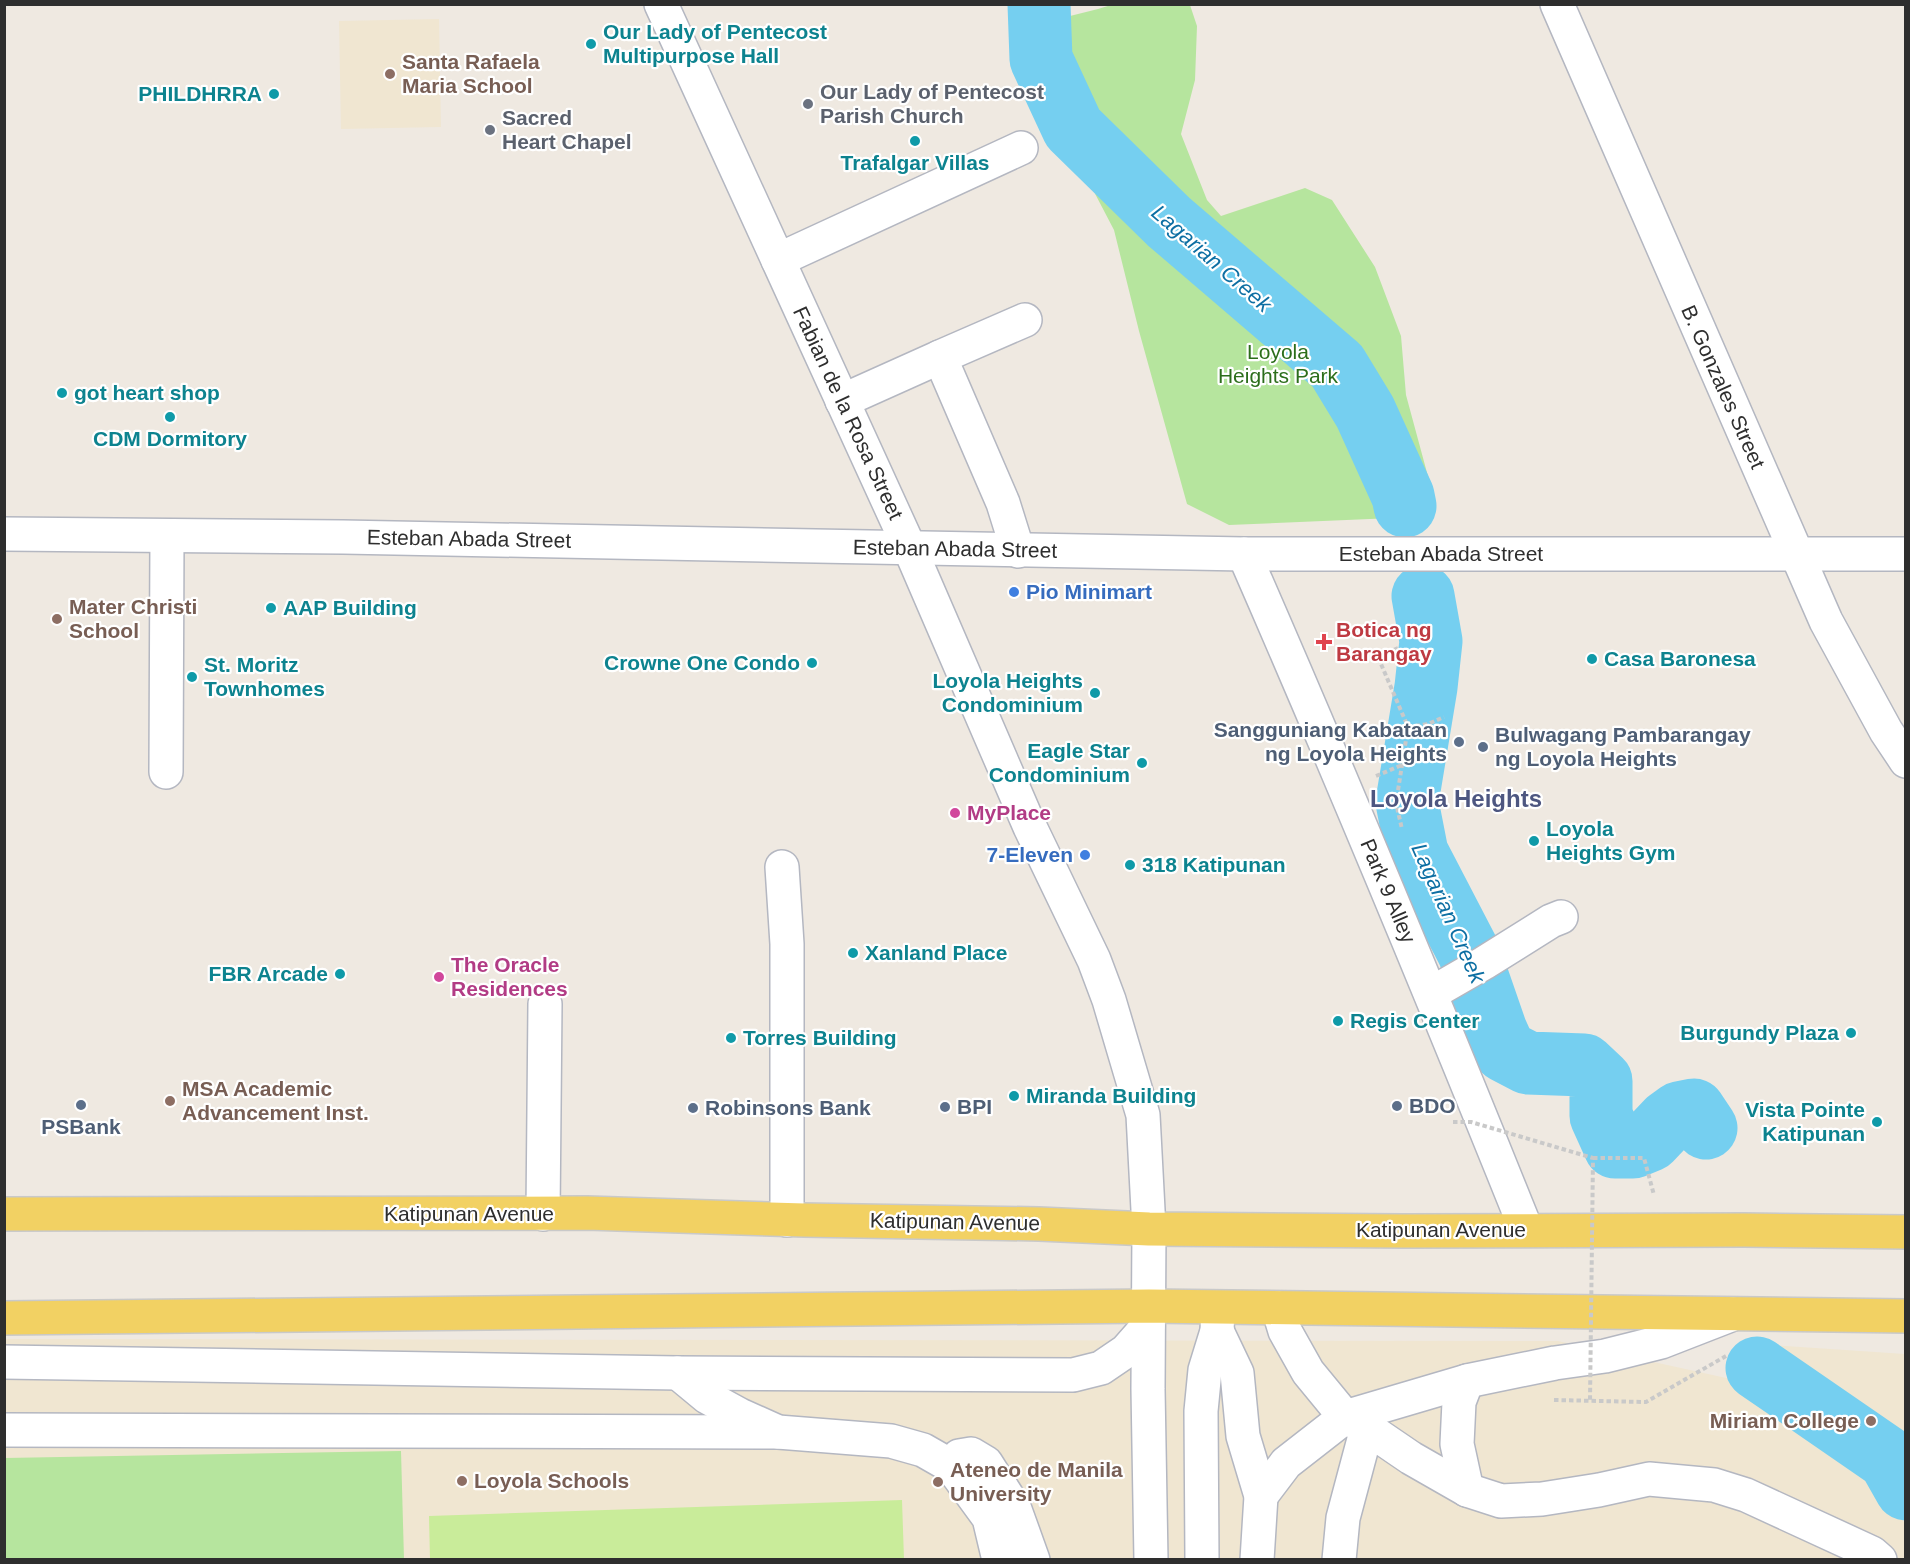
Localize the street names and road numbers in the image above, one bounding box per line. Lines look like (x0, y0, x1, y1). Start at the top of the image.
street label: B. Gonzales Street (1677, 302, 1770, 472)
street label: Fabian de la Rosa Street (789, 303, 908, 523)
street label: Esteban Abada Street (367, 525, 572, 552)
street label: Esteban Abada Street (853, 535, 1058, 562)
street label: Esteban Abada Street (1339, 542, 1543, 565)
street label: Park 9 Alley (1356, 835, 1421, 947)
street label: Katipunan Avenue (384, 1202, 554, 1225)
street label: Katipunan Avenue (870, 1209, 1040, 1234)
street label: Katipunan Avenue (1356, 1218, 1526, 1241)

